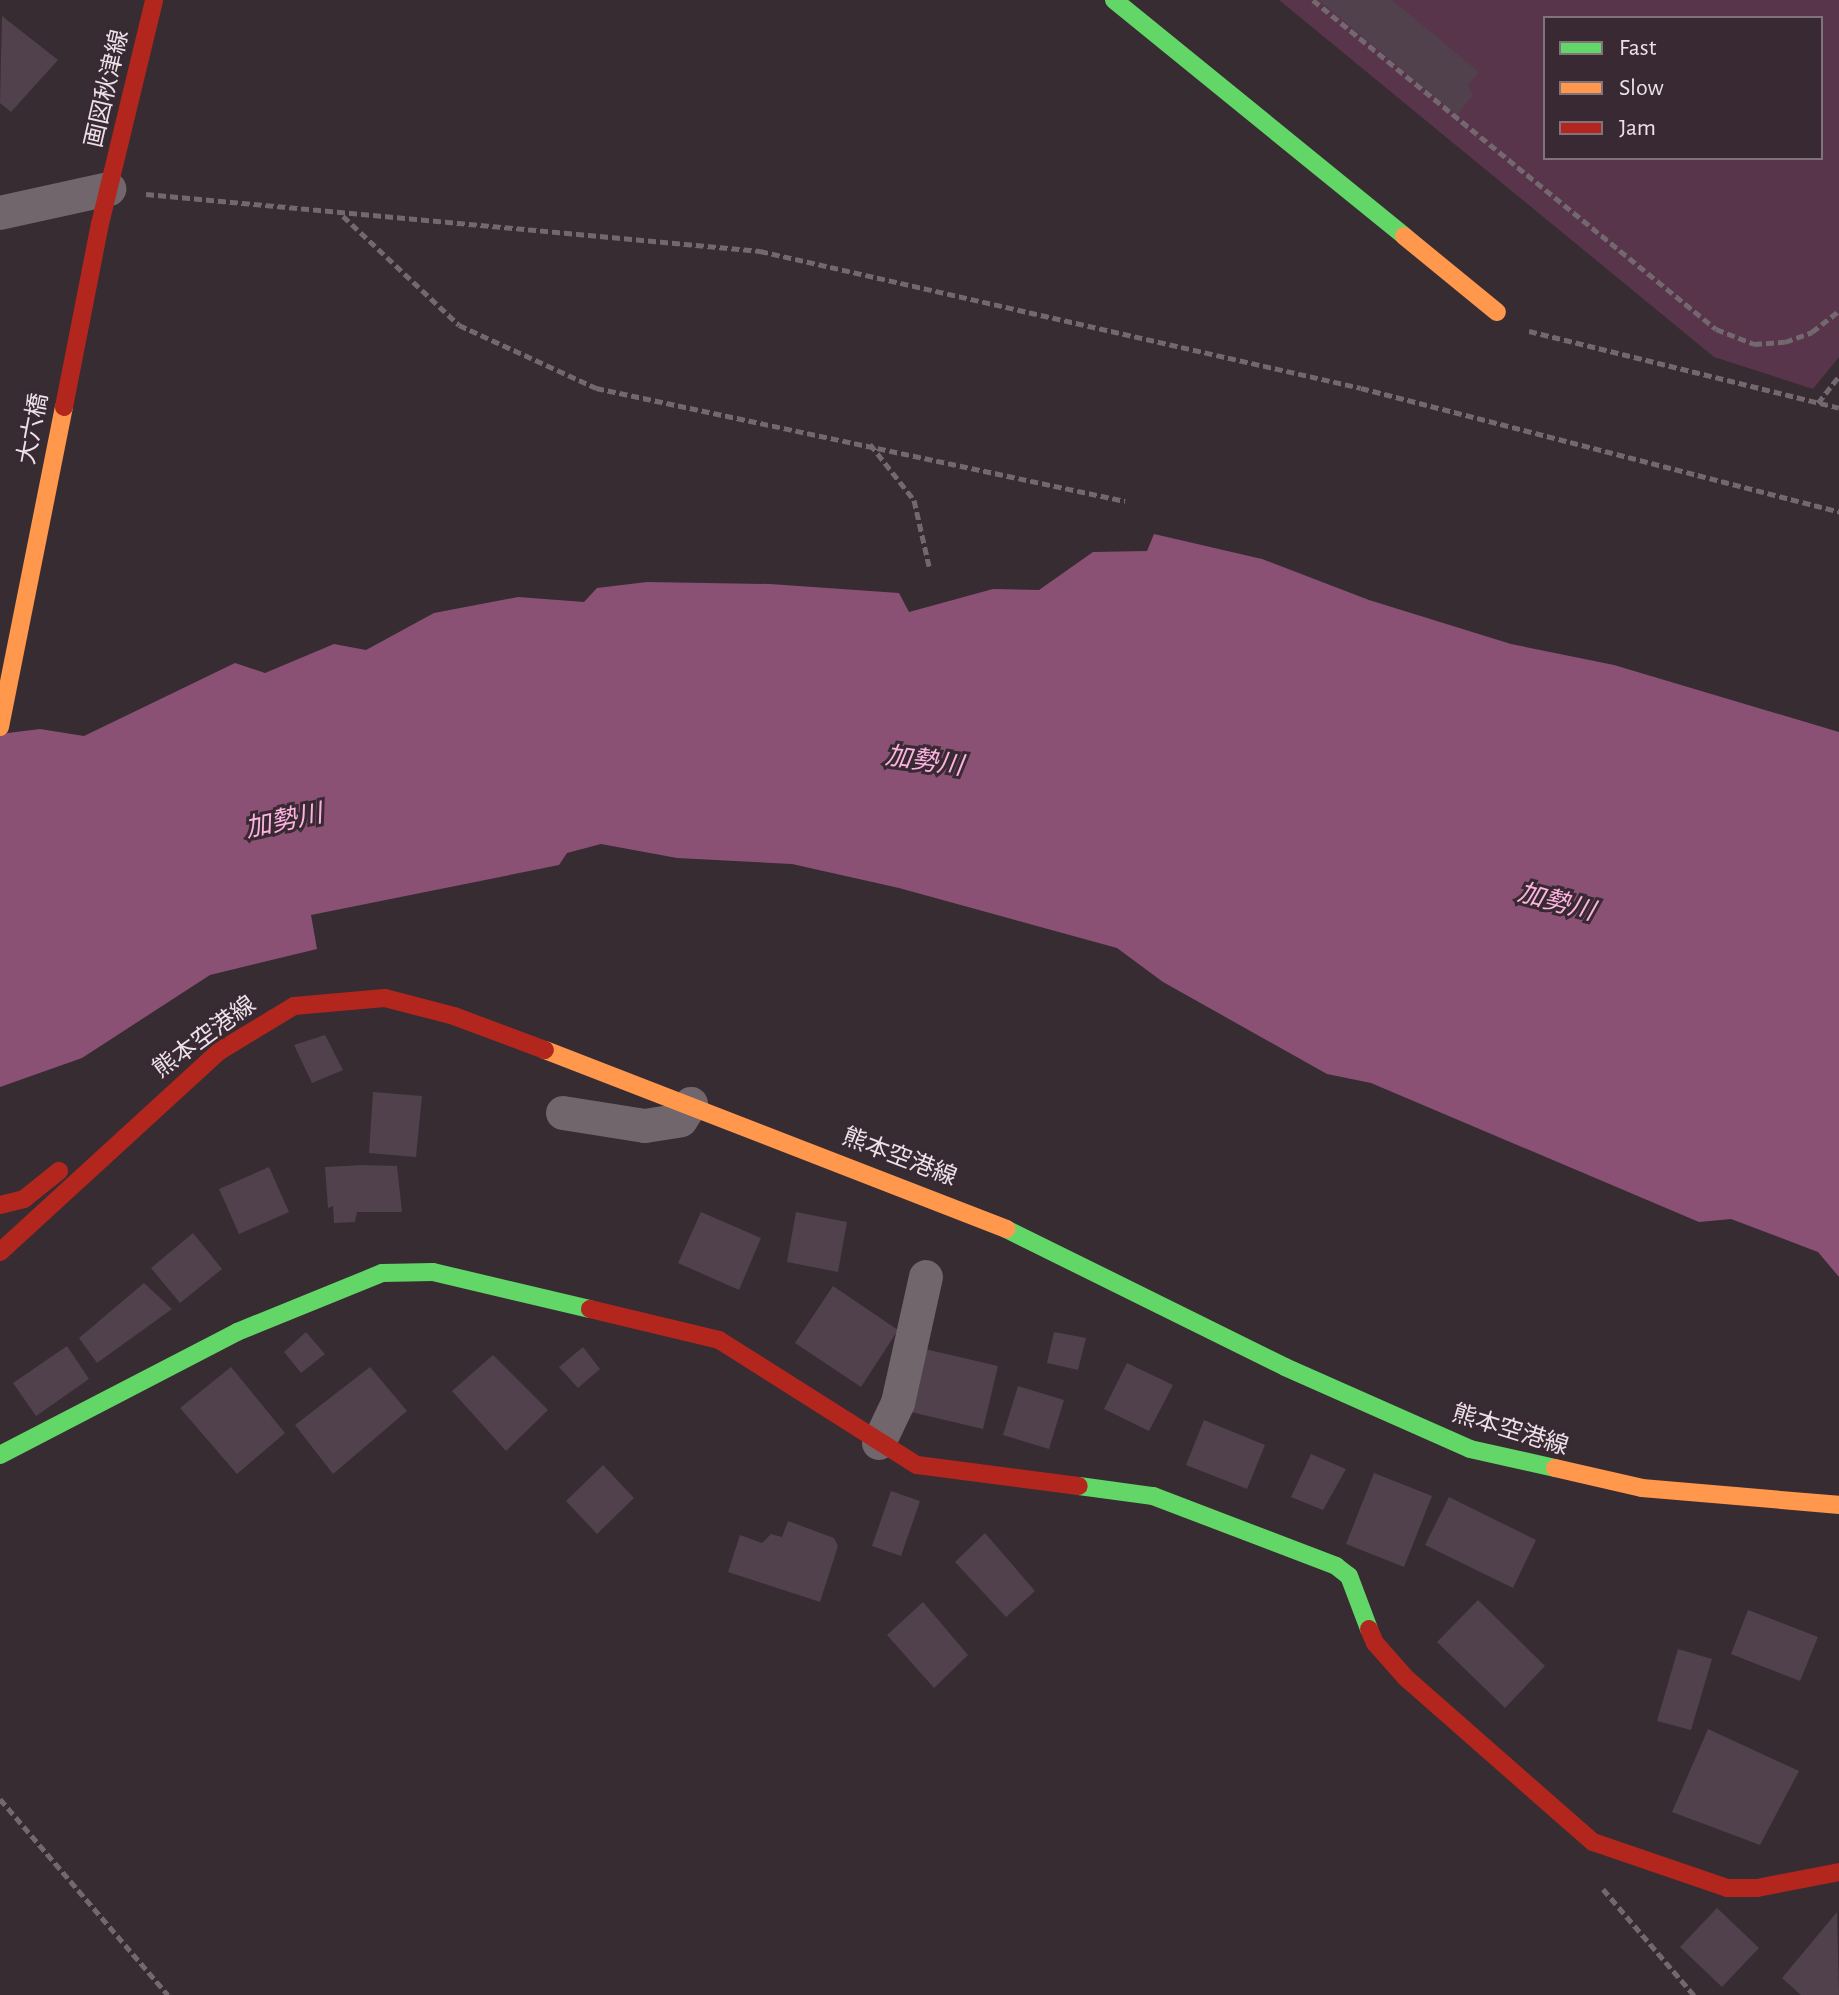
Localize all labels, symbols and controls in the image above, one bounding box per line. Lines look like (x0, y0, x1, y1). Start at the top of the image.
legend (1543, 16, 1823, 160)
street label: 画図秋津線 (80, 27, 136, 151)
text: Fast (1619, 36, 1656, 60)
text: Slow (1619, 76, 1664, 100)
text: Jam (1619, 116, 1656, 140)
street label: 大六橋 (13, 391, 55, 467)
water label: 加勢川 (883, 741, 965, 783)
water label: 加勢川 (243, 799, 325, 845)
water label: 加勢川 (1514, 878, 1598, 928)
street label: 熊本空港線 (148, 991, 262, 1085)
street label: 熊本空港線 (838, 1123, 960, 1193)
street label: 熊本空港線 (1448, 1400, 1572, 1462)

